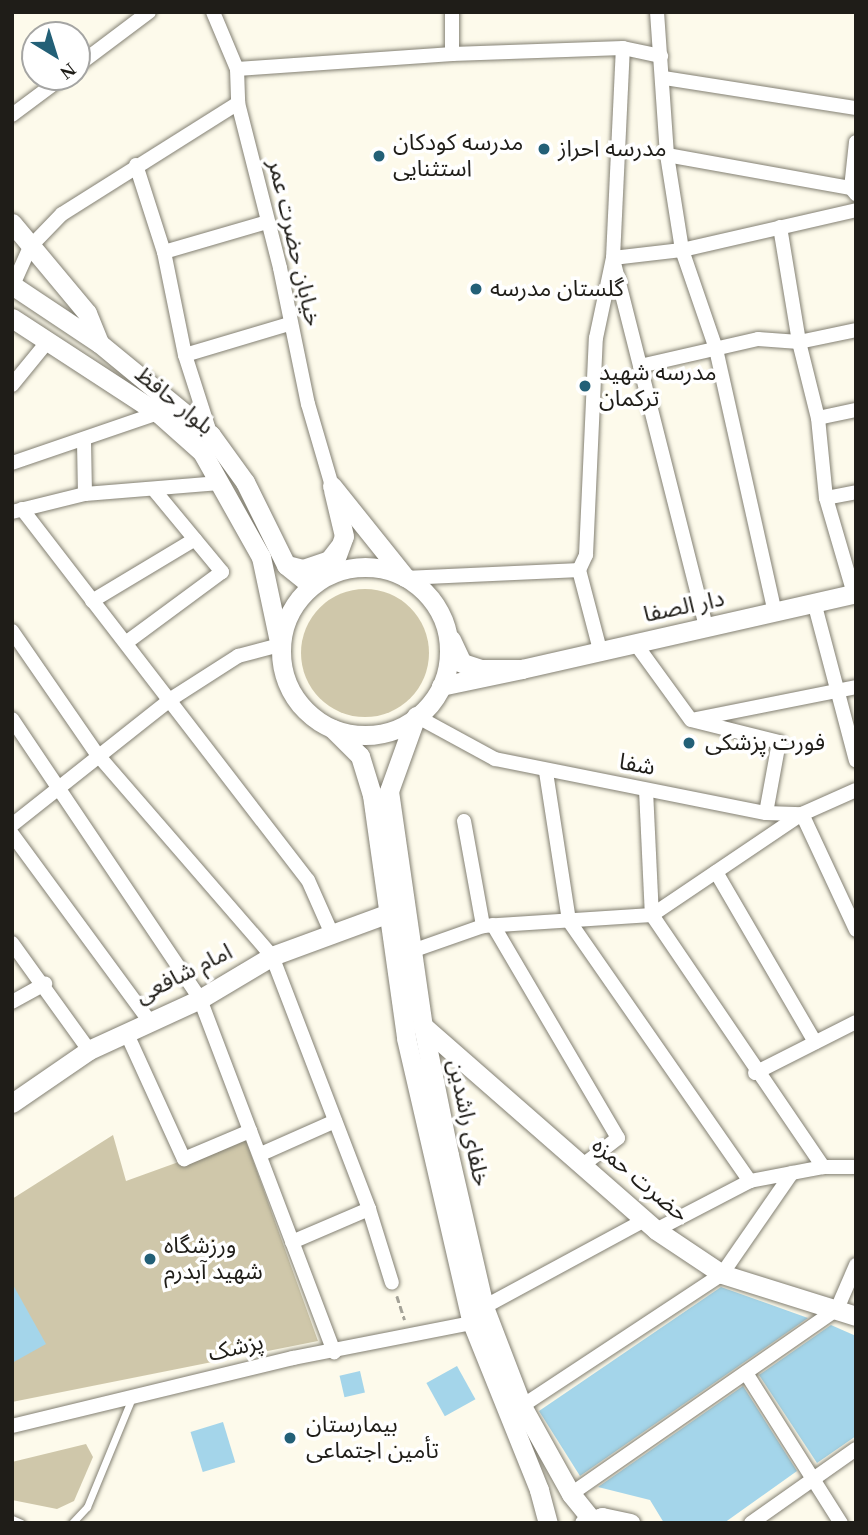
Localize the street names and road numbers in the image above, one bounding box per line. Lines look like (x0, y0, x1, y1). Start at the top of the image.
street label: خیابان حضرت عمر (261, 157, 327, 329)
street label: بلوار حافظ (129, 361, 219, 441)
street label: دار الصفا (641, 585, 727, 629)
street label: شفا (617, 748, 657, 782)
street label: امام شافعی (131, 938, 237, 1010)
street label: خلفای راشدین (441, 1057, 495, 1189)
street label: حضرت حمزه (586, 1132, 694, 1228)
street label: پزشک (206, 1328, 266, 1368)

